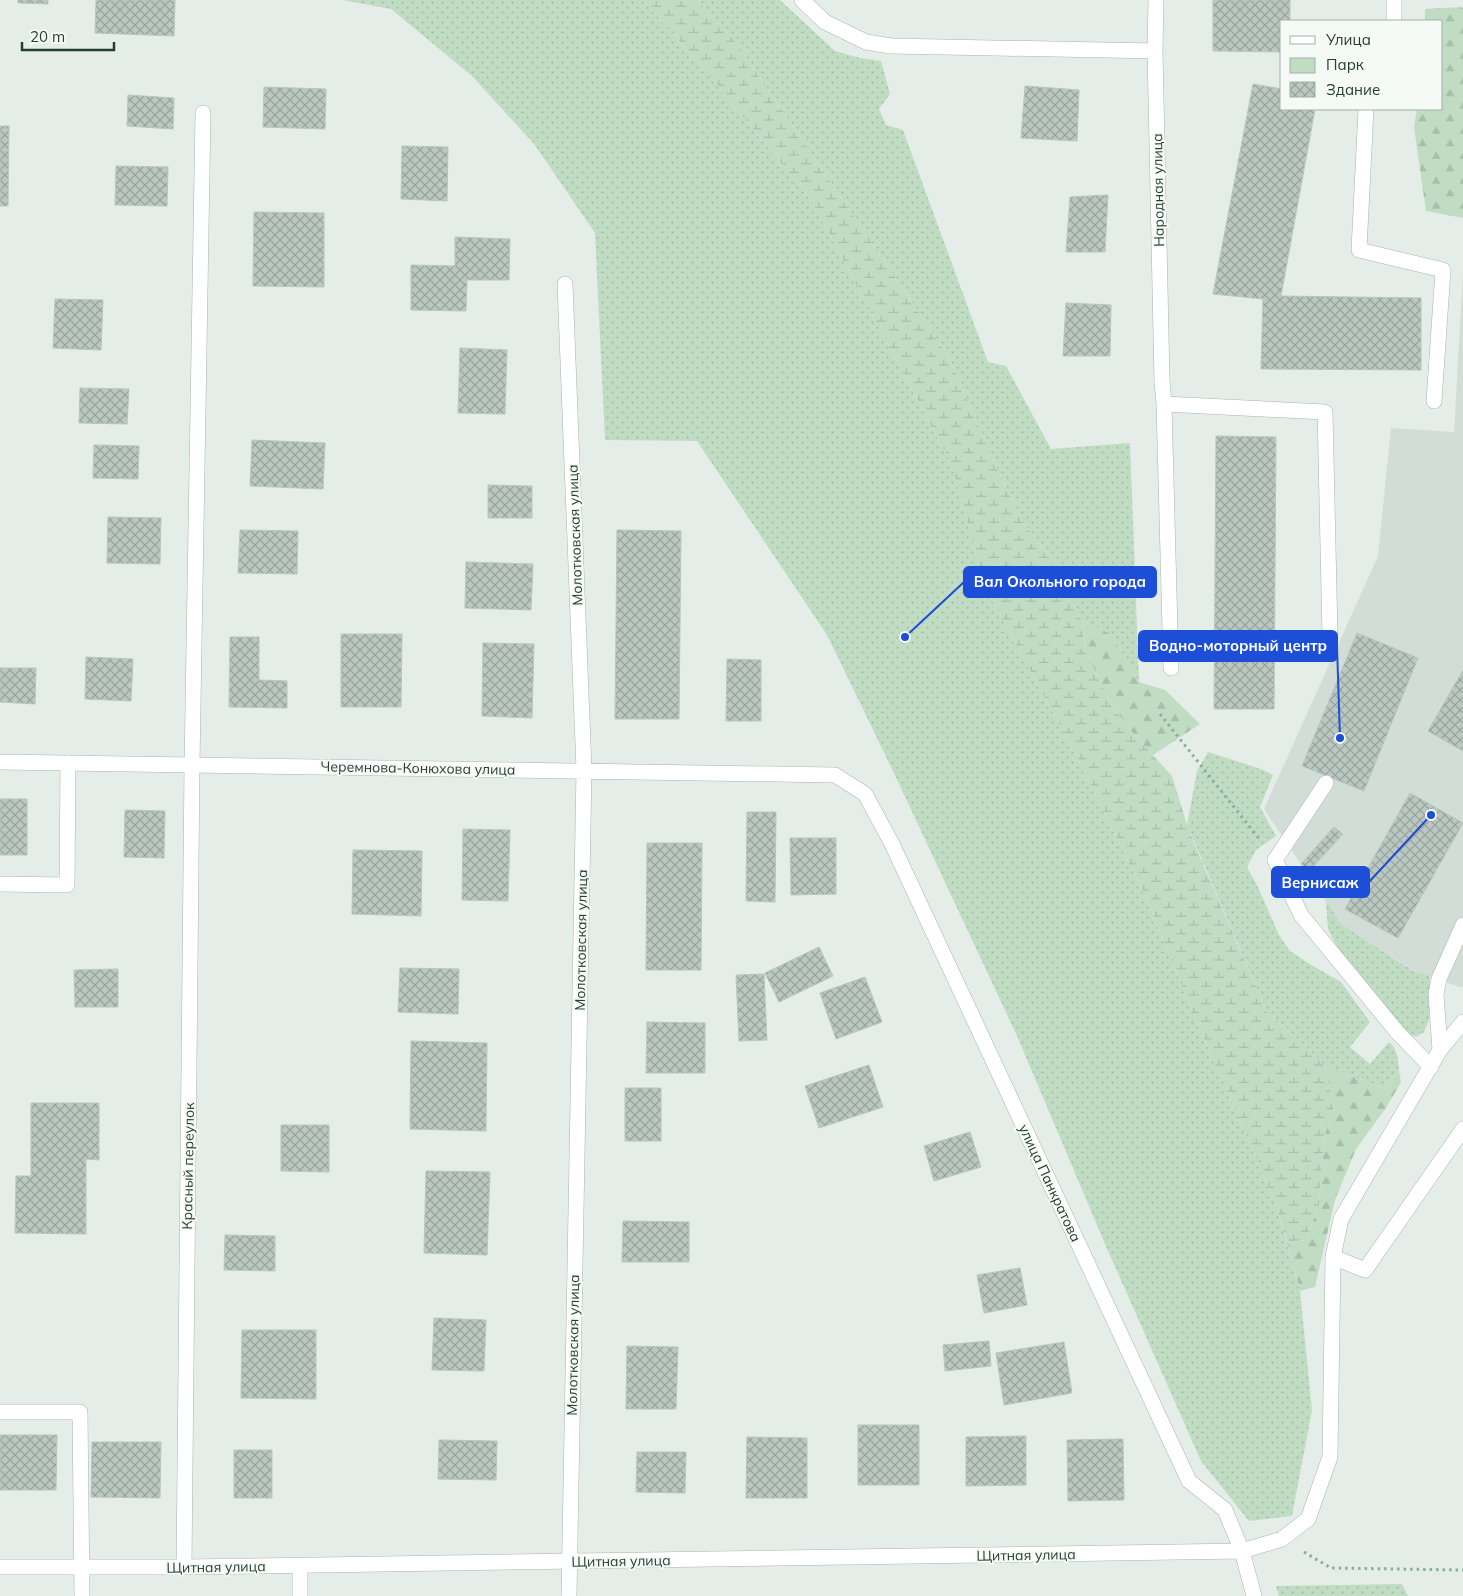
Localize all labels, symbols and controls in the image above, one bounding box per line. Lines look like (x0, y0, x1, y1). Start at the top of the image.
scale bar (22, 20, 115, 52)
legend (1280, 20, 1443, 110)
text: 20 m (30, 27, 65, 46)
text: Улица (1325, 30, 1371, 49)
text: Парк (1326, 55, 1365, 74)
text: Здание (1326, 80, 1380, 99)
street label: Народная улица (1148, 133, 1168, 247)
street label: Молотковская улица (564, 464, 586, 606)
callout: Вал Окольного города (964, 567, 1156, 597)
text: Вал Окольного города (974, 572, 1146, 591)
callout: Водно-моторный центр (1139, 631, 1337, 661)
text: Водно-моторный центр (1149, 636, 1327, 655)
street label: Черемнова-Конюхова улица (320, 757, 516, 779)
callout: Вернисаж (1272, 867, 1369, 897)
street label: Молотковская улица (571, 869, 591, 1011)
text: Вернисаж (1282, 873, 1359, 892)
street label: Красный переулок (178, 1102, 198, 1230)
street label: улица Панкратова (1015, 1121, 1085, 1245)
street label: Молотковская улица (563, 1274, 583, 1416)
street label: Щитная улица (976, 1545, 1076, 1565)
street label: Щитная улица (571, 1551, 671, 1571)
street label: Щитная улица (166, 1557, 266, 1577)

